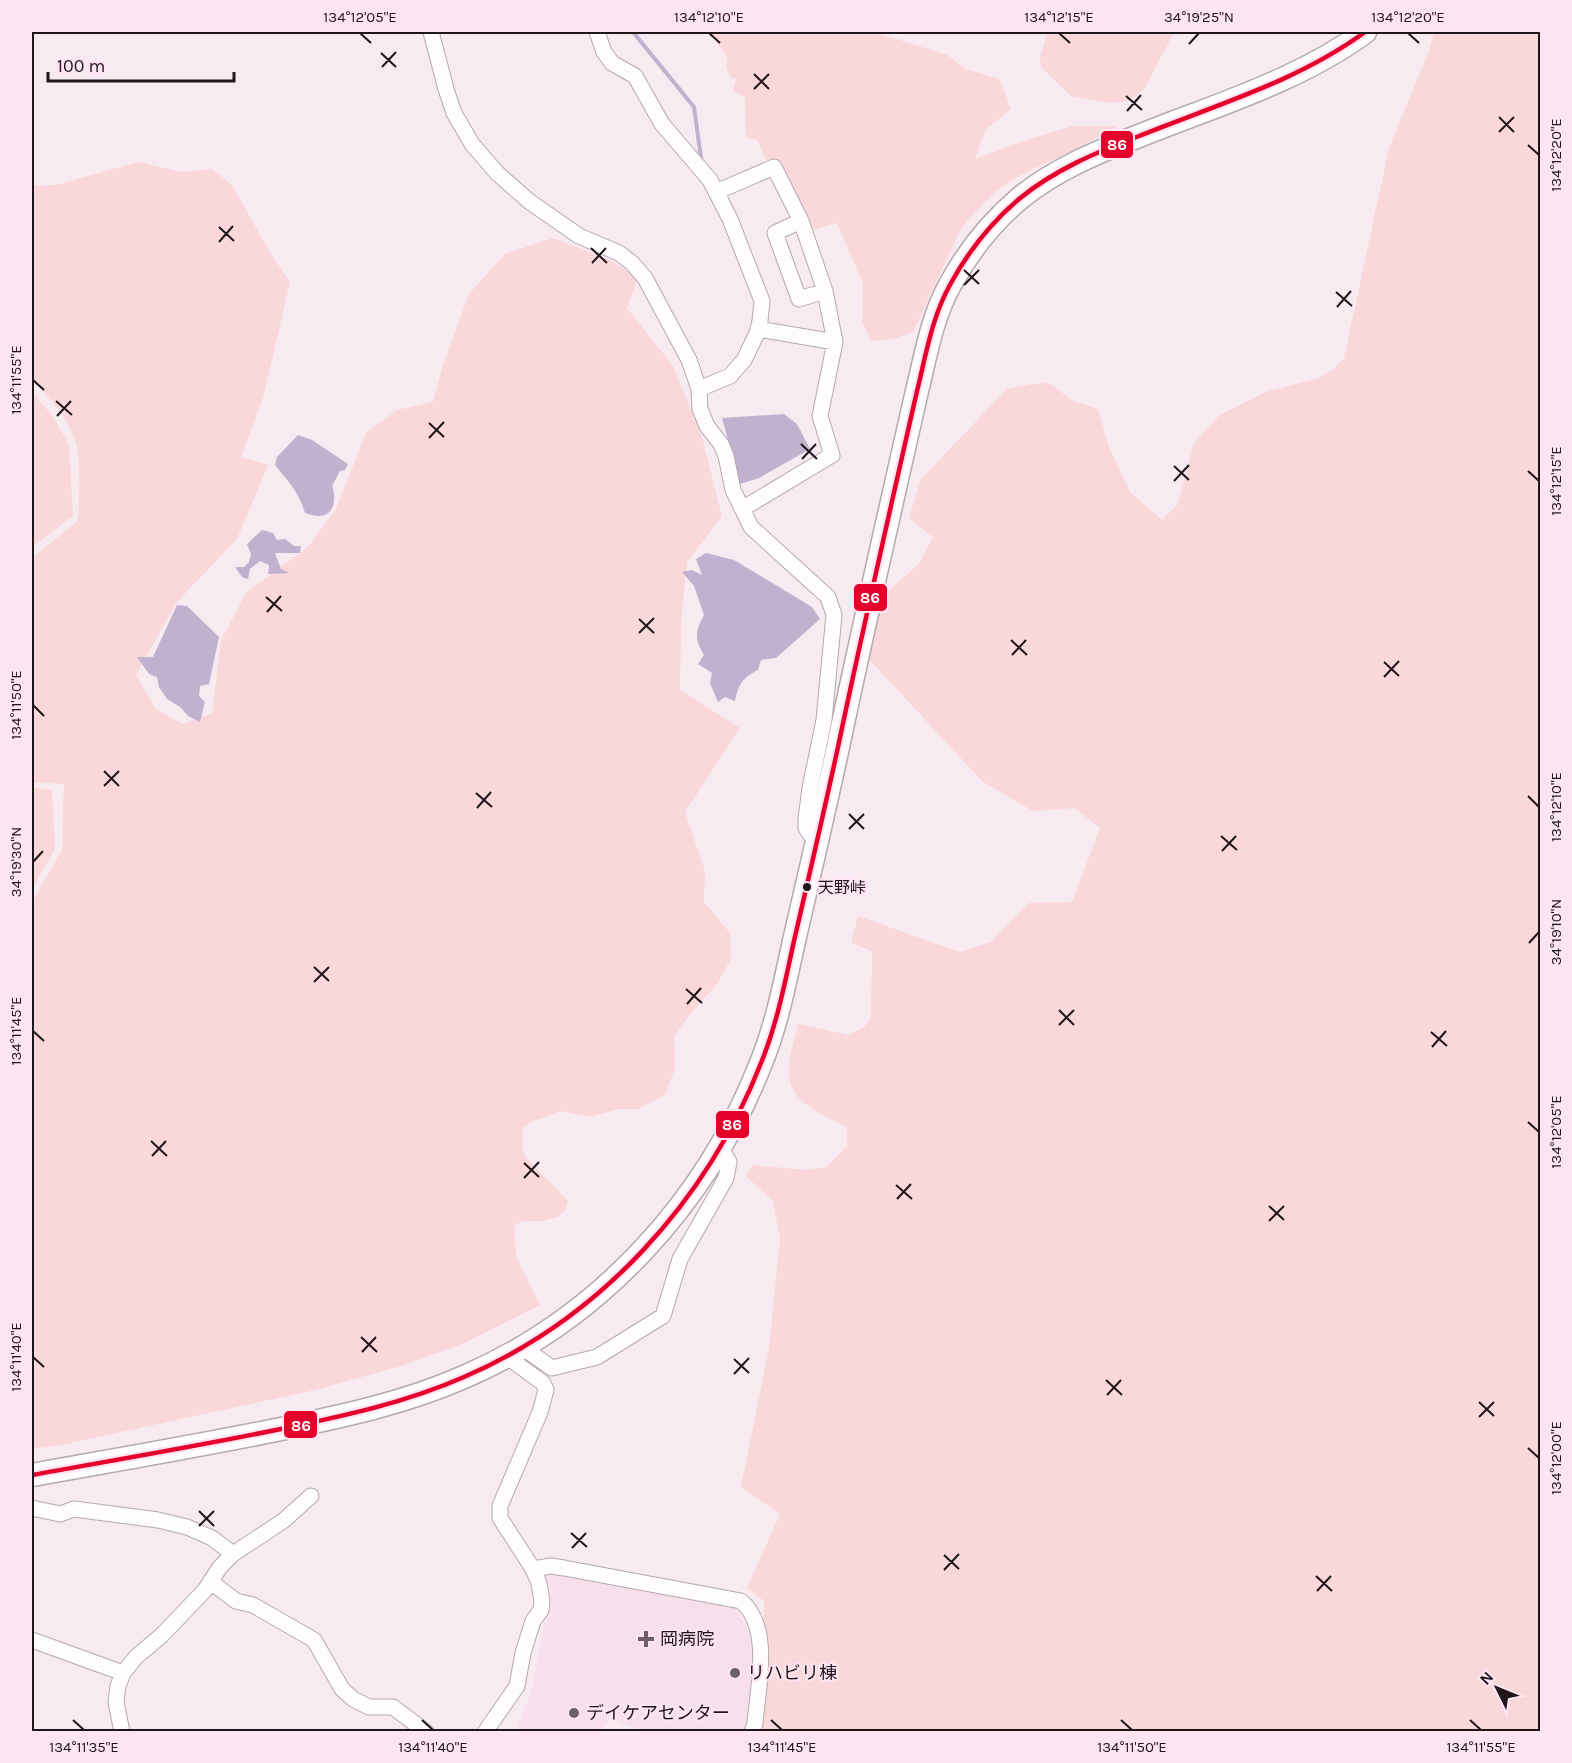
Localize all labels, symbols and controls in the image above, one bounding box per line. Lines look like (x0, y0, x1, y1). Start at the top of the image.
text: 134°12'05"E (323, 8, 397, 26)
text: 134°12'10"E (674, 8, 744, 26)
text: 134°12'15"E (1024, 8, 1094, 26)
text: 34°19'25"N (1164, 8, 1234, 26)
text: 134°12'20"E (1371, 8, 1445, 26)
scale bar (48, 45, 234, 83)
text: 100 m (57, 55, 105, 77)
text: 134°12'20"E (1547, 118, 1565, 192)
line badge: 86 (1100, 130, 1134, 159)
text: 86 (1107, 135, 1127, 154)
text: 134°11'55"E (7, 345, 25, 415)
text: 134°12'15"E (1547, 446, 1565, 516)
line badge: 86 (853, 583, 888, 612)
text: 86 (860, 588, 880, 607)
text: 134°11'50"E (7, 670, 25, 740)
text: 134°12'10"E (1547, 772, 1565, 842)
text: 34°19'30"N (7, 827, 25, 897)
place label: 天野峠 (818, 878, 866, 897)
marker: 天野峠 (801, 881, 813, 893)
text: 34°19'10"N (1547, 899, 1565, 965)
text: 134°11'45"E (7, 996, 25, 1066)
text: 134°12'05"E (1547, 1095, 1565, 1169)
line badge: 86 (715, 1110, 750, 1139)
text: 86 (722, 1115, 742, 1134)
text: 134°11'40"E (7, 1322, 25, 1392)
line badge: 86 (283, 1410, 318, 1439)
text: 86 (291, 1416, 311, 1435)
text: 134°12'00"E (1547, 1421, 1565, 1495)
place label: 岡病院 (660, 1628, 714, 1650)
marker: 岡病院 (637, 1630, 655, 1648)
north arrow (1467, 1658, 1527, 1718)
place label: リハビリ棟 (747, 1662, 837, 1684)
marker: リハビリ棟 (728, 1666, 742, 1680)
text: N (1476, 1667, 1497, 1689)
place label: デイケアセンター (586, 1702, 730, 1724)
marker: デイケアセンター (567, 1706, 581, 1720)
text: 134°11'35"E (49, 1738, 119, 1756)
text: 134°11'40"E (398, 1738, 468, 1756)
text: 134°11'45"E (747, 1738, 817, 1756)
text: 134°11'50"E (1097, 1738, 1167, 1756)
text: 134°11'55"E (1446, 1738, 1516, 1756)

